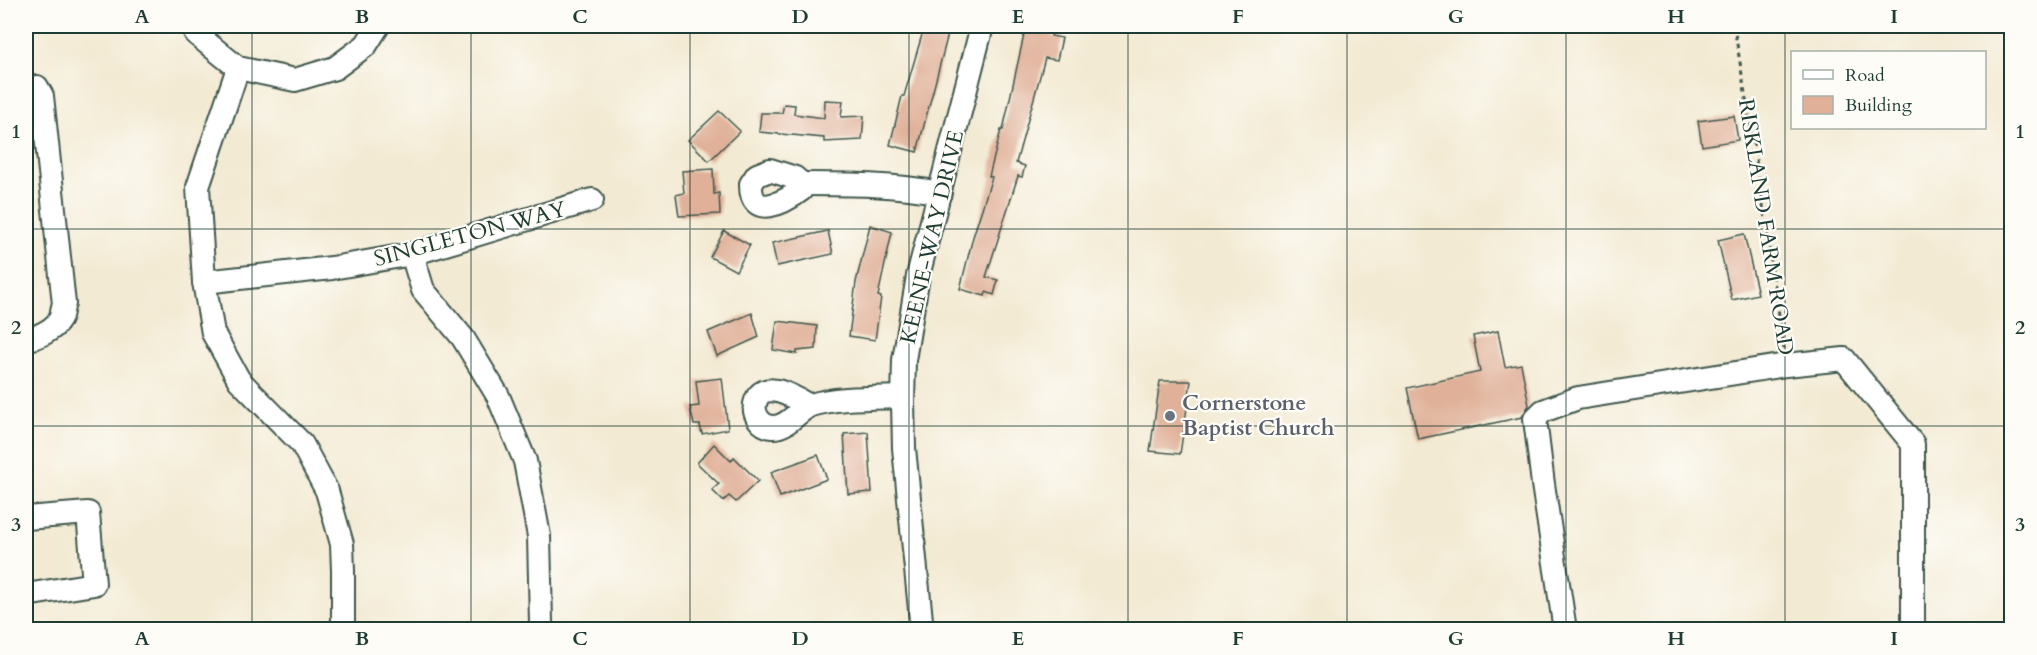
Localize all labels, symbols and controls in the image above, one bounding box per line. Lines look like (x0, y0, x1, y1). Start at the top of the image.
text: A (134, 3, 150, 30)
text: B (355, 3, 369, 30)
text: C (572, 3, 588, 30)
text: D (791, 3, 809, 30)
text: E (1012, 3, 1024, 30)
text: F (1232, 3, 1244, 30)
text: G (1448, 3, 1464, 30)
text: H (1667, 3, 1685, 30)
text: I (1890, 3, 1898, 30)
legend (1791, 51, 1986, 129)
text: Road (1845, 63, 1885, 88)
text: Building (1845, 93, 1913, 118)
street label: RISKLAND FARM ROAD (1731, 97, 1801, 357)
text: 1 (11, 118, 21, 145)
text: 1 (2015, 118, 2025, 145)
street label: KEENE-WAY DRIVE (893, 127, 971, 347)
street label: SINGLETON WAY (371, 194, 570, 274)
text: 2 (11, 314, 21, 341)
text: 2 (2015, 314, 2025, 341)
place label: Cornerstone Baptist Church (1182, 388, 1335, 443)
marker: Cornerstone Baptist Church (1163, 409, 1177, 423)
text: 3 (11, 511, 21, 538)
text: 3 (2015, 511, 2025, 538)
text: A (134, 625, 150, 652)
text: B (355, 625, 369, 652)
text: C (572, 625, 588, 652)
text: D (791, 625, 809, 652)
text: E (1012, 625, 1024, 652)
text: F (1232, 625, 1244, 652)
text: G (1448, 625, 1464, 652)
text: H (1667, 625, 1685, 652)
text: I (1890, 625, 1898, 652)

